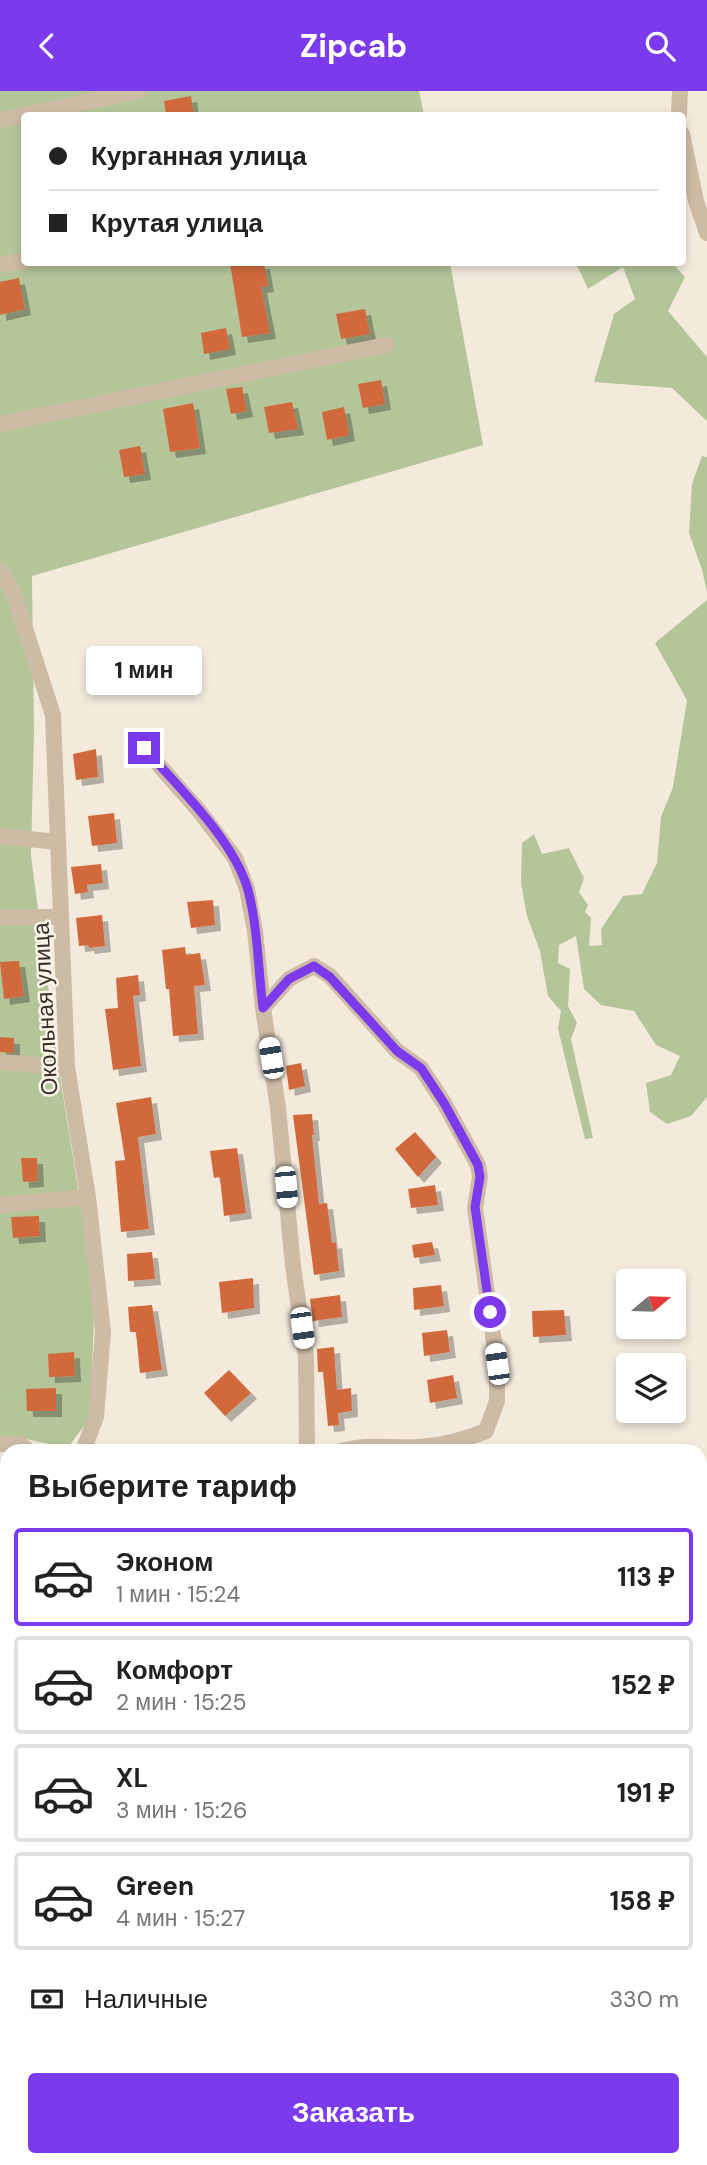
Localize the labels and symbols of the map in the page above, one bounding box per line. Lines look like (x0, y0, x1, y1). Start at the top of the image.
callout: 1 мин (86, 647, 202, 695)
route end (128, 732, 160, 764)
street label: Окольная улица (25, 922, 65, 1096)
car (258, 1036, 285, 1080)
car (274, 1165, 299, 1209)
north arrow (616, 1269, 686, 1339)
route start (474, 1296, 506, 1328)
car (289, 1306, 316, 1350)
car (484, 1342, 511, 1386)

